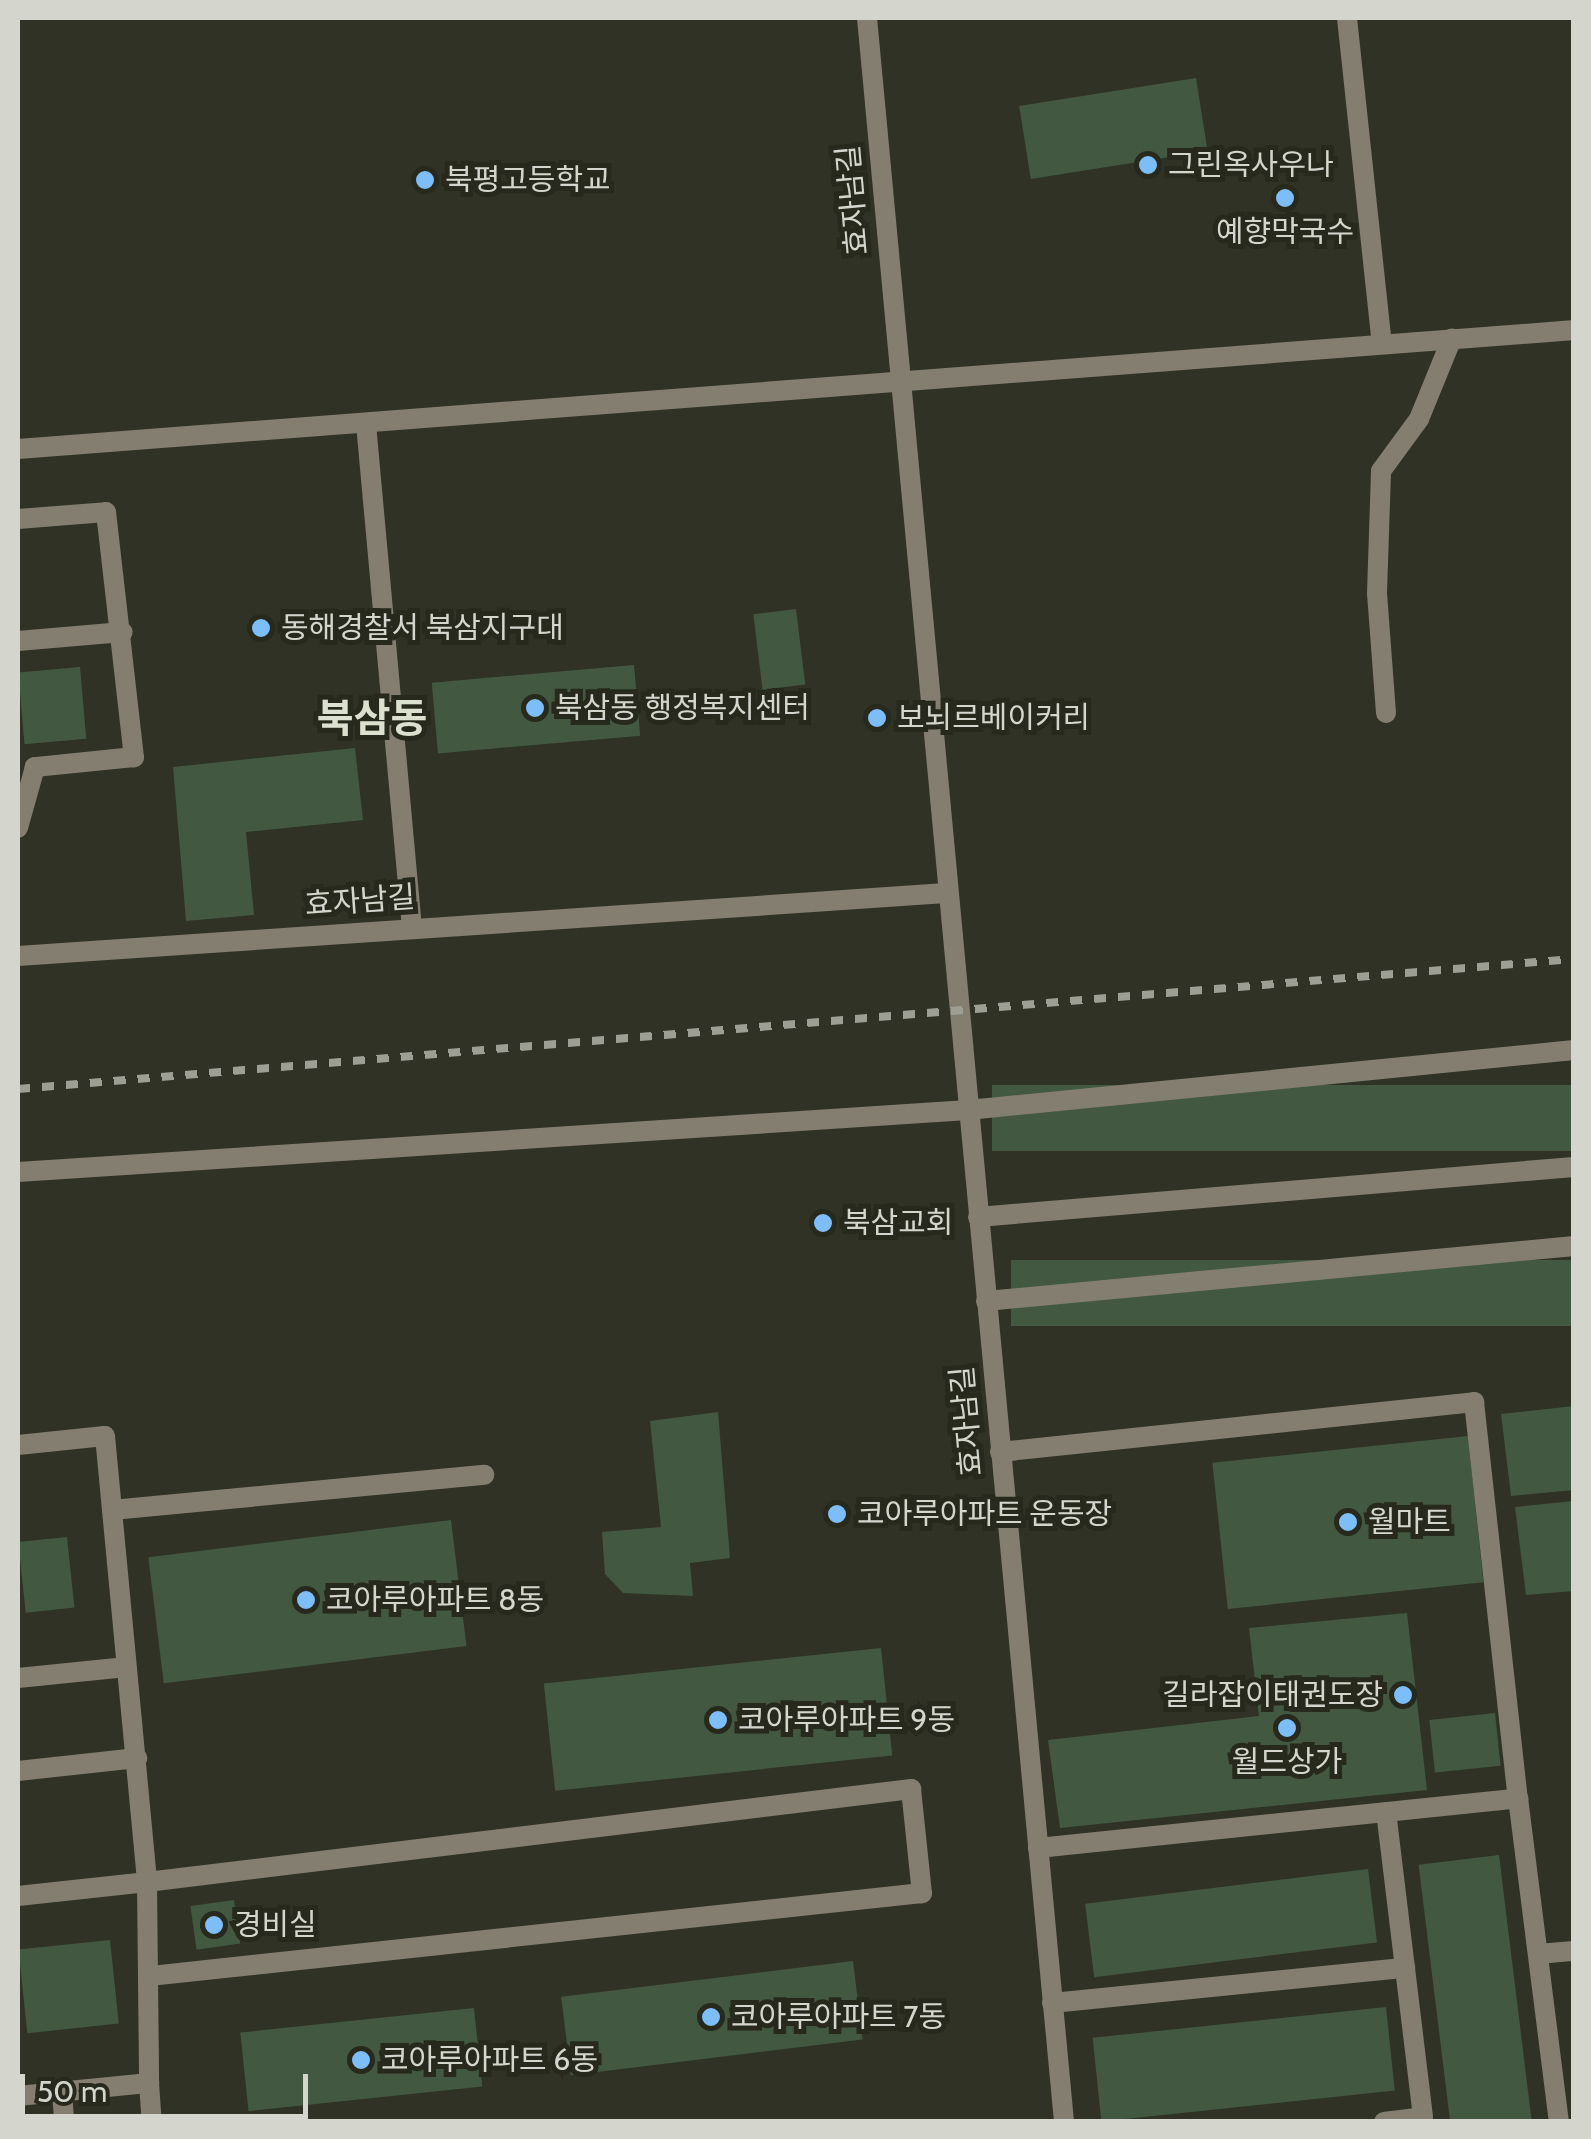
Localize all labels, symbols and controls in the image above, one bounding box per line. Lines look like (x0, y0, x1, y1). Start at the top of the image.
street label: 효자남길 (830, 143, 876, 257)
place label: 그린옥사우나 (1168, 147, 1334, 183)
marker: 그린옥사우나 (1137, 154, 1159, 176)
place label: 북평고등학교 (445, 162, 611, 198)
marker: 북평고등학교 (414, 169, 436, 191)
marker: 예향막국수 (1274, 187, 1296, 209)
place label: 예향막국수 (1216, 214, 1354, 250)
place label: 동해경찰서 북삼지구대 (281, 610, 564, 646)
marker: 동해경찰서 북삼지구대 (250, 617, 272, 639)
place label: 북삼동 행정복지센터 (555, 690, 810, 726)
district label: 북삼동 (317, 694, 427, 742)
marker: 북삼동 행정복지센터 (524, 697, 546, 719)
place label: 보뇌르베이커리 (897, 700, 1090, 736)
marker: 보뇌르베이커리 (866, 707, 888, 729)
street label: 효자남길 (304, 879, 416, 923)
place label: 북삼교회 (843, 1205, 953, 1241)
marker: 북삼교회 (812, 1212, 834, 1234)
street label: 효자남길 (944, 1364, 990, 1478)
place label: 코아루아파트 운동장 (857, 1496, 1112, 1532)
marker: 코아루아파트 운동장 (826, 1503, 848, 1525)
place label: 월마트 (1368, 1504, 1451, 1540)
marker: 월마트 (1337, 1511, 1359, 1533)
place label: 코아루아파트 8동 (326, 1582, 544, 1618)
marker: 코아루아파트 8동 (295, 1589, 317, 1611)
place label: 길라잡이태권도장 (1162, 1677, 1383, 1713)
marker: 길라잡이태권도장 (1392, 1684, 1414, 1706)
place label: 코아루아파트 9동 (738, 1702, 955, 1738)
marker: 코아루아파트 9동 (707, 1709, 729, 1731)
marker: 월드상가 (1276, 1717, 1298, 1739)
place label: 월드상가 (1232, 1744, 1342, 1780)
place label: 경비실 (234, 1907, 317, 1943)
marker: 경비실 (203, 1914, 225, 1936)
place label: 코아루아파트 7동 (731, 1999, 946, 2035)
marker: 코아루아파트 7동 (700, 2006, 722, 2028)
place label: 코아루아파트 6동 (381, 2042, 598, 2078)
marker: 코아루아파트 6동 (350, 2049, 372, 2071)
scale bar (25, 2054, 312, 2116)
text: 50 m (37, 2073, 107, 2110)

